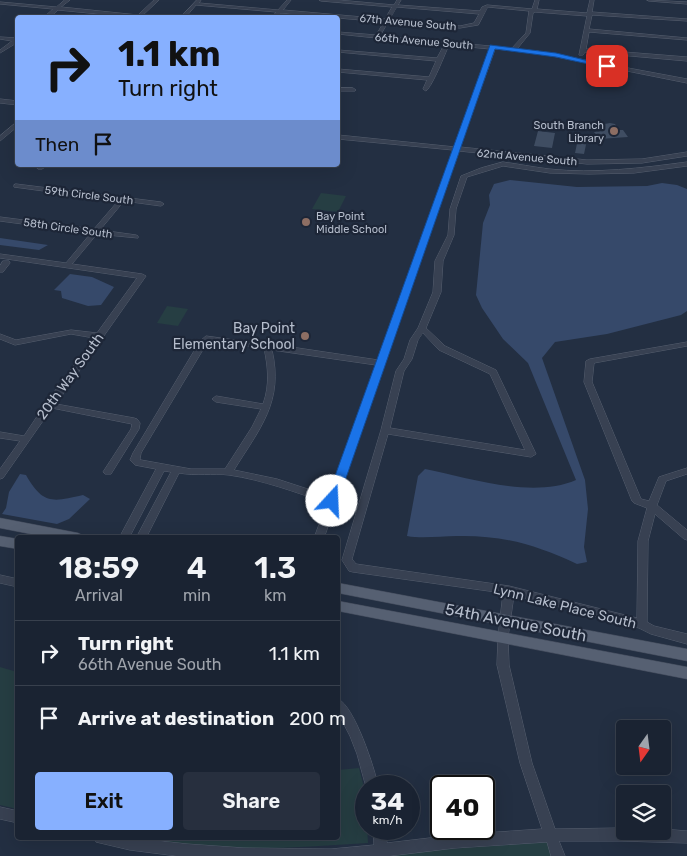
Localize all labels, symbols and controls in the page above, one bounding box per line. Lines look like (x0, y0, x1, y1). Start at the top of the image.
street label: 67th Avenue South (359, 12, 457, 33)
street label: 66th Avenue South (374, 31, 474, 52)
text: 1.1 km (118, 33, 220, 75)
icon: right (35, 35, 100, 100)
pin (586, 45, 628, 87)
icon: arrive (593, 52, 621, 80)
text: Turn right (118, 75, 218, 102)
place label: South Branch Library (534, 119, 604, 145)
marker: South Branch Library (608, 125, 620, 137)
icon: arrive (89, 130, 117, 158)
text: Then (35, 133, 79, 156)
street label: 62nd Avenue South (476, 147, 578, 168)
street label: 59th Circle South (44, 184, 134, 207)
place label: Bay Point Middle School (316, 210, 387, 236)
street label: 58th Circle South (23, 216, 113, 241)
marker: Bay Point Middle School (300, 216, 312, 228)
place label: Bay Point Elementary School (173, 320, 296, 353)
street label: 20th Way South (33, 330, 107, 423)
marker: Bay Point Elementary School (299, 330, 311, 342)
position arrow (305, 474, 357, 526)
text: 18:59 (59, 550, 139, 586)
text: 4 (187, 550, 207, 586)
text: 1.3 (254, 550, 296, 586)
street label: Lynn Lake Place South (492, 580, 638, 632)
text: Arrival (75, 586, 123, 605)
text: min (183, 586, 211, 605)
text: km (264, 586, 287, 605)
street label: 54th Avenue South (444, 599, 588, 646)
text: Turn right (78, 632, 173, 655)
icon: right (35, 639, 63, 667)
text: 1.1 km (269, 642, 320, 665)
text: 66th Avenue South (78, 655, 222, 674)
icon: arrive (35, 704, 63, 732)
text: Arrive at destination (78, 707, 274, 730)
text: 200 m (289, 707, 346, 730)
north arrow (616, 720, 671, 775)
map controls (616, 720, 671, 840)
button: Exit (35, 772, 173, 830)
button: Share (183, 772, 320, 830)
speed limit sign: 40 (430, 775, 495, 840)
button: layers (616, 785, 671, 840)
text: 34 (371, 787, 404, 816)
text: km/h (373, 813, 402, 827)

